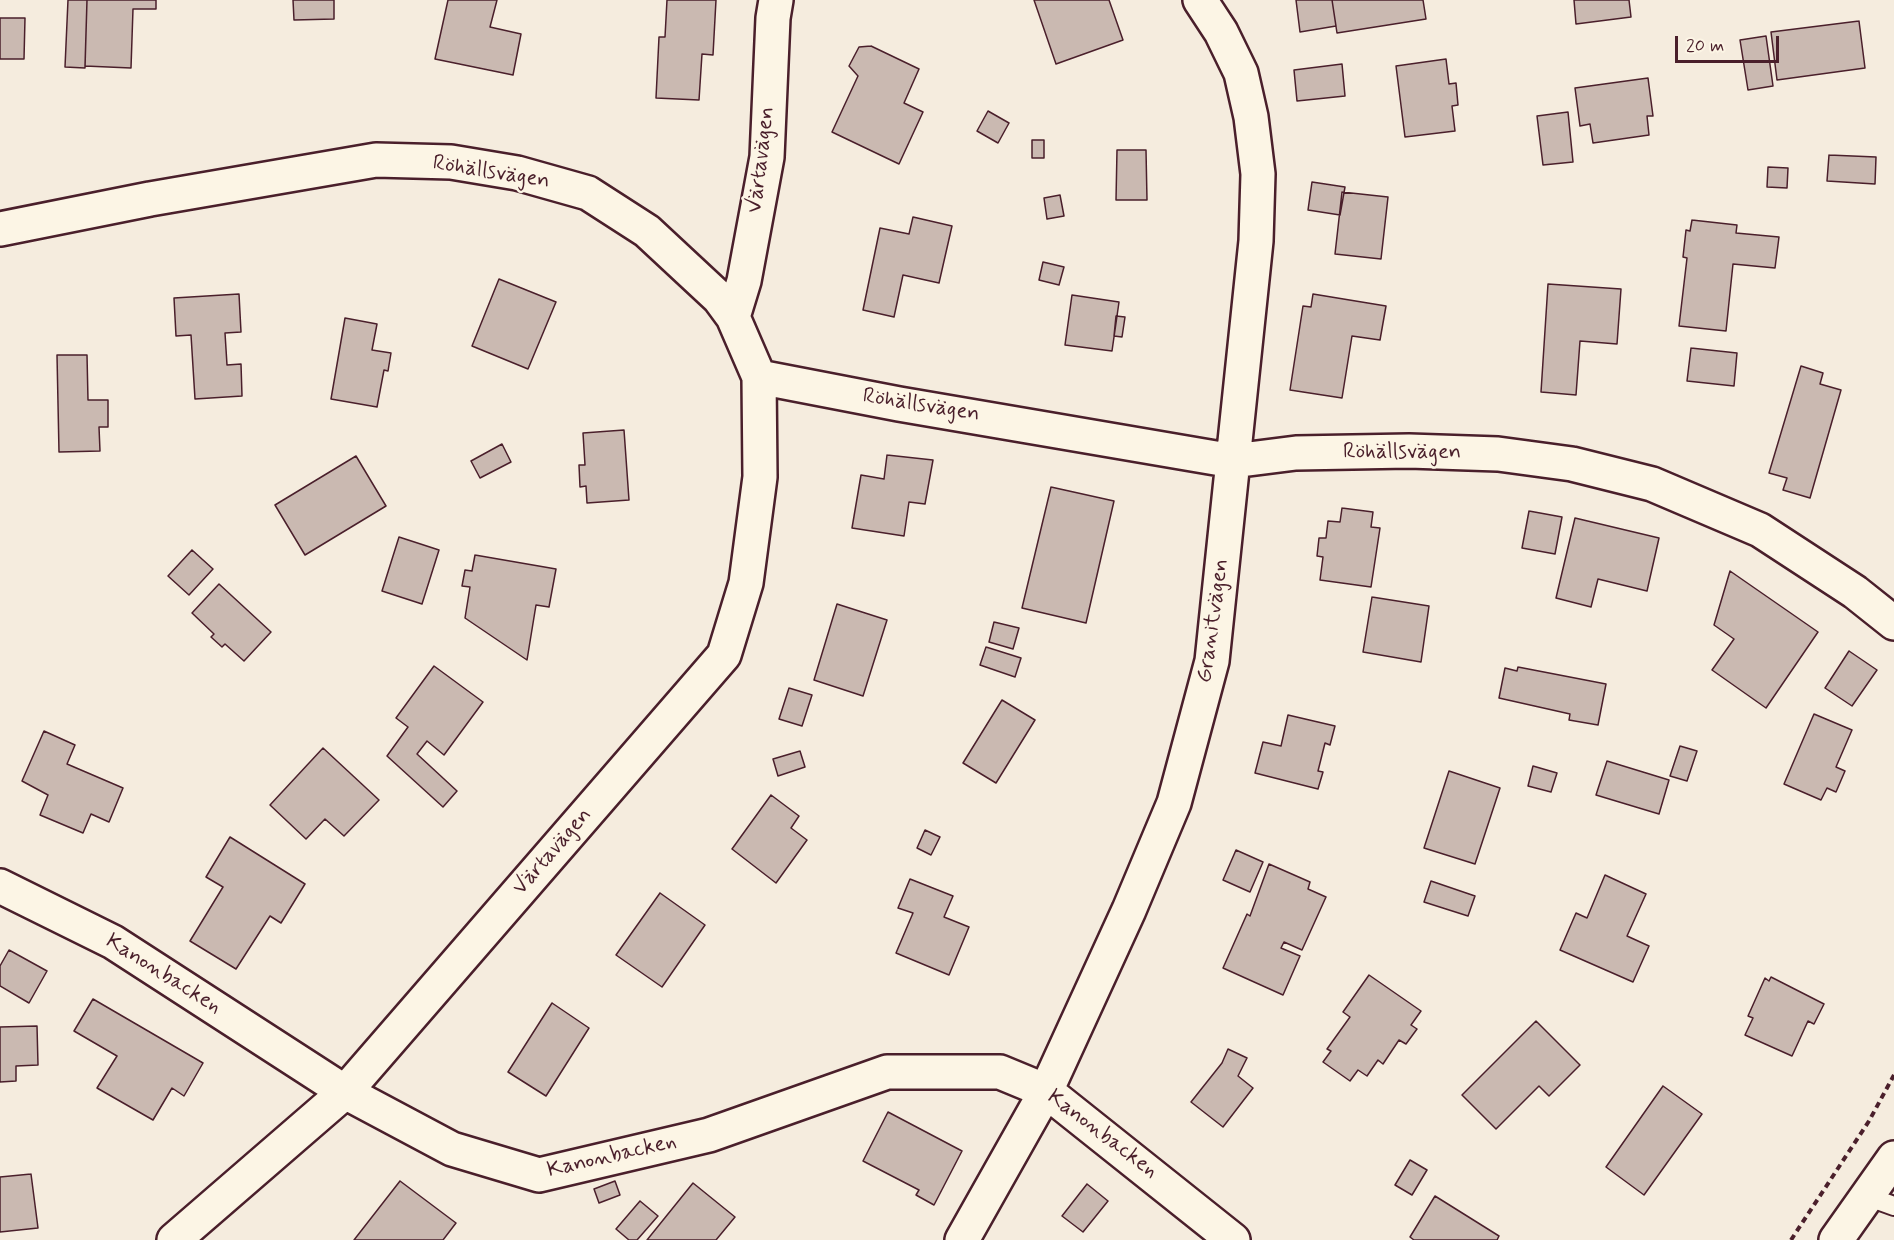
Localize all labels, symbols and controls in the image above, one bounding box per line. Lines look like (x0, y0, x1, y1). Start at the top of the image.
scale bar (1678, 24, 1782, 62)
text: 20 m (1686, 34, 1724, 58)
street label: Värtavägen (742, 105, 782, 215)
street label: Röhällsvägen (431, 151, 551, 195)
street label: Röhällsvägen (861, 384, 981, 428)
street label: Röhällsvägen (1343, 440, 1461, 466)
street label: Granitvägen (1192, 557, 1236, 685)
street label: Värtavägen (508, 803, 598, 901)
street label: Kanonbacken (100, 929, 226, 1021)
street label: Kanonbacken (1041, 1085, 1163, 1185)
street label: Kanonbacken (545, 1129, 679, 1185)

